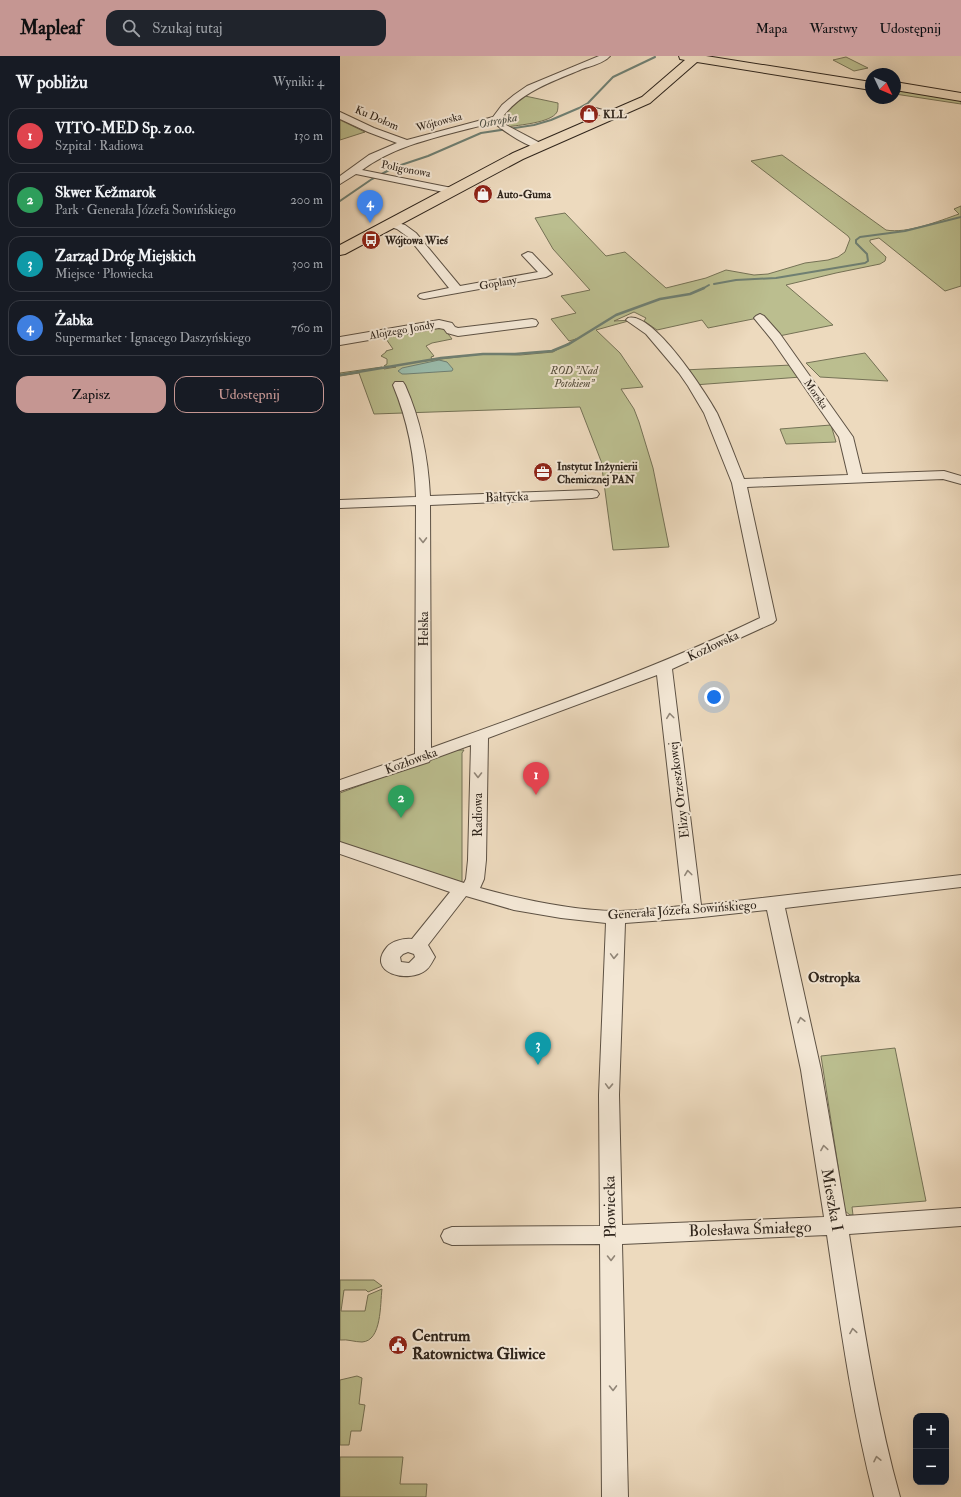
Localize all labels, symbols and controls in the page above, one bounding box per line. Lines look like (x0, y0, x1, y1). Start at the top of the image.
search box (106, 10, 386, 46)
text: Mapleaf (20, 16, 82, 40)
icon: search (120, 17, 142, 39)
text: Szukaj tutaj (152, 19, 223, 38)
text: Mapa (755, 20, 787, 37)
text: Warstwy (809, 20, 858, 37)
text: Udostępnij (880, 20, 941, 37)
north arrow (865, 68, 901, 104)
text: W pobliżu (16, 72, 88, 93)
text: Wyniki: 4 (273, 74, 324, 90)
street label: Ku Dołom (353, 103, 401, 133)
shop icon: KLL (578, 103, 600, 125)
place label: KLL (603, 108, 628, 121)
street label: Wójtowska (414, 110, 464, 136)
water label: Ostropka (477, 110, 519, 132)
text: VITO-MED Sp. z o.o. (55, 119, 195, 138)
text: 1 (28, 128, 32, 144)
text: 130 m (294, 128, 323, 144)
text: Szpital · Radiowa (55, 138, 143, 154)
street label: Poligonowa (380, 158, 432, 180)
text: Skwer Kežmarok (55, 183, 156, 202)
shop icon: Auto-Guma (472, 183, 494, 205)
place label: Auto-Guma (496, 188, 552, 201)
pin: 4 (357, 190, 383, 223)
text: 2 (27, 192, 33, 208)
text: 200 m (290, 192, 323, 208)
text: Park · Generała Józefa Sowińskiego (55, 202, 236, 218)
bus stop icon: Wójtowa Wieś (360, 229, 382, 251)
place label: Wójtowa Wieś (384, 234, 449, 248)
text: Zarząd Dróg Miejskich (55, 247, 196, 266)
text: 3 (28, 256, 33, 272)
text: 300 m (292, 256, 323, 272)
text: Miejsce · Płowiecka (55, 266, 153, 282)
street label: Goplany (478, 273, 518, 294)
text: Żabka (55, 311, 93, 330)
street label: Alojzego Jondy (367, 318, 436, 343)
text: 4 (26, 320, 34, 336)
text: 760 m (291, 320, 323, 336)
text: Supermarket · Ignacego Daszyńskiego (55, 330, 251, 346)
park label: ROD "Nad Potokiem" (549, 364, 599, 390)
button: Zapisz (16, 376, 166, 413)
button: Udostępnij (174, 376, 324, 413)
street label: Morska (801, 377, 831, 412)
place label: Instytut Inżynierii Chemicznej PAN (557, 460, 638, 487)
office icon: Instytut Inżynierii Chemicznej PAN (532, 461, 554, 483)
street label: Bałtycka (485, 488, 530, 507)
one-way arrow (419, 537, 428, 543)
street label: Helska (416, 611, 432, 647)
street label: Kozłowska (685, 627, 742, 665)
your location (704, 687, 724, 707)
one-way arrow (666, 713, 675, 719)
street label: Elizy Orzeszkowej (665, 741, 694, 839)
street label: Kozłowska (383, 744, 440, 778)
pin: 1 (523, 762, 549, 795)
one-way arrow (474, 772, 482, 778)
pin: 2 (388, 785, 414, 818)
street label: Radiowa (470, 792, 486, 837)
one-way arrow (684, 870, 693, 876)
street label: Generała Józefa Sowińskiego (607, 897, 757, 923)
one-way arrow (610, 953, 619, 959)
district label: Ostropka (808, 969, 861, 987)
one-way arrow (797, 1017, 806, 1023)
pin: 3 (525, 1032, 551, 1065)
one-way arrow (605, 1083, 614, 1089)
one-way arrow (820, 1145, 828, 1151)
street label: Mieszka I (817, 1167, 847, 1233)
street label: Płowiecka (599, 1175, 621, 1238)
street label: Bolesława Śmiałego (688, 1217, 812, 1241)
one-way arrow (607, 1255, 615, 1261)
place label: Centrum Ratownictwa Gliwice (412, 1326, 546, 1364)
one-way arrow (849, 1328, 858, 1334)
public building icon: Centrum Ratownictwa Gliwice (387, 1334, 409, 1356)
one-way arrow (609, 1385, 617, 1391)
map controls (913, 1413, 949, 1485)
button: + (913, 1413, 949, 1449)
button: − (913, 1449, 949, 1485)
one-way arrow (874, 1456, 882, 1462)

